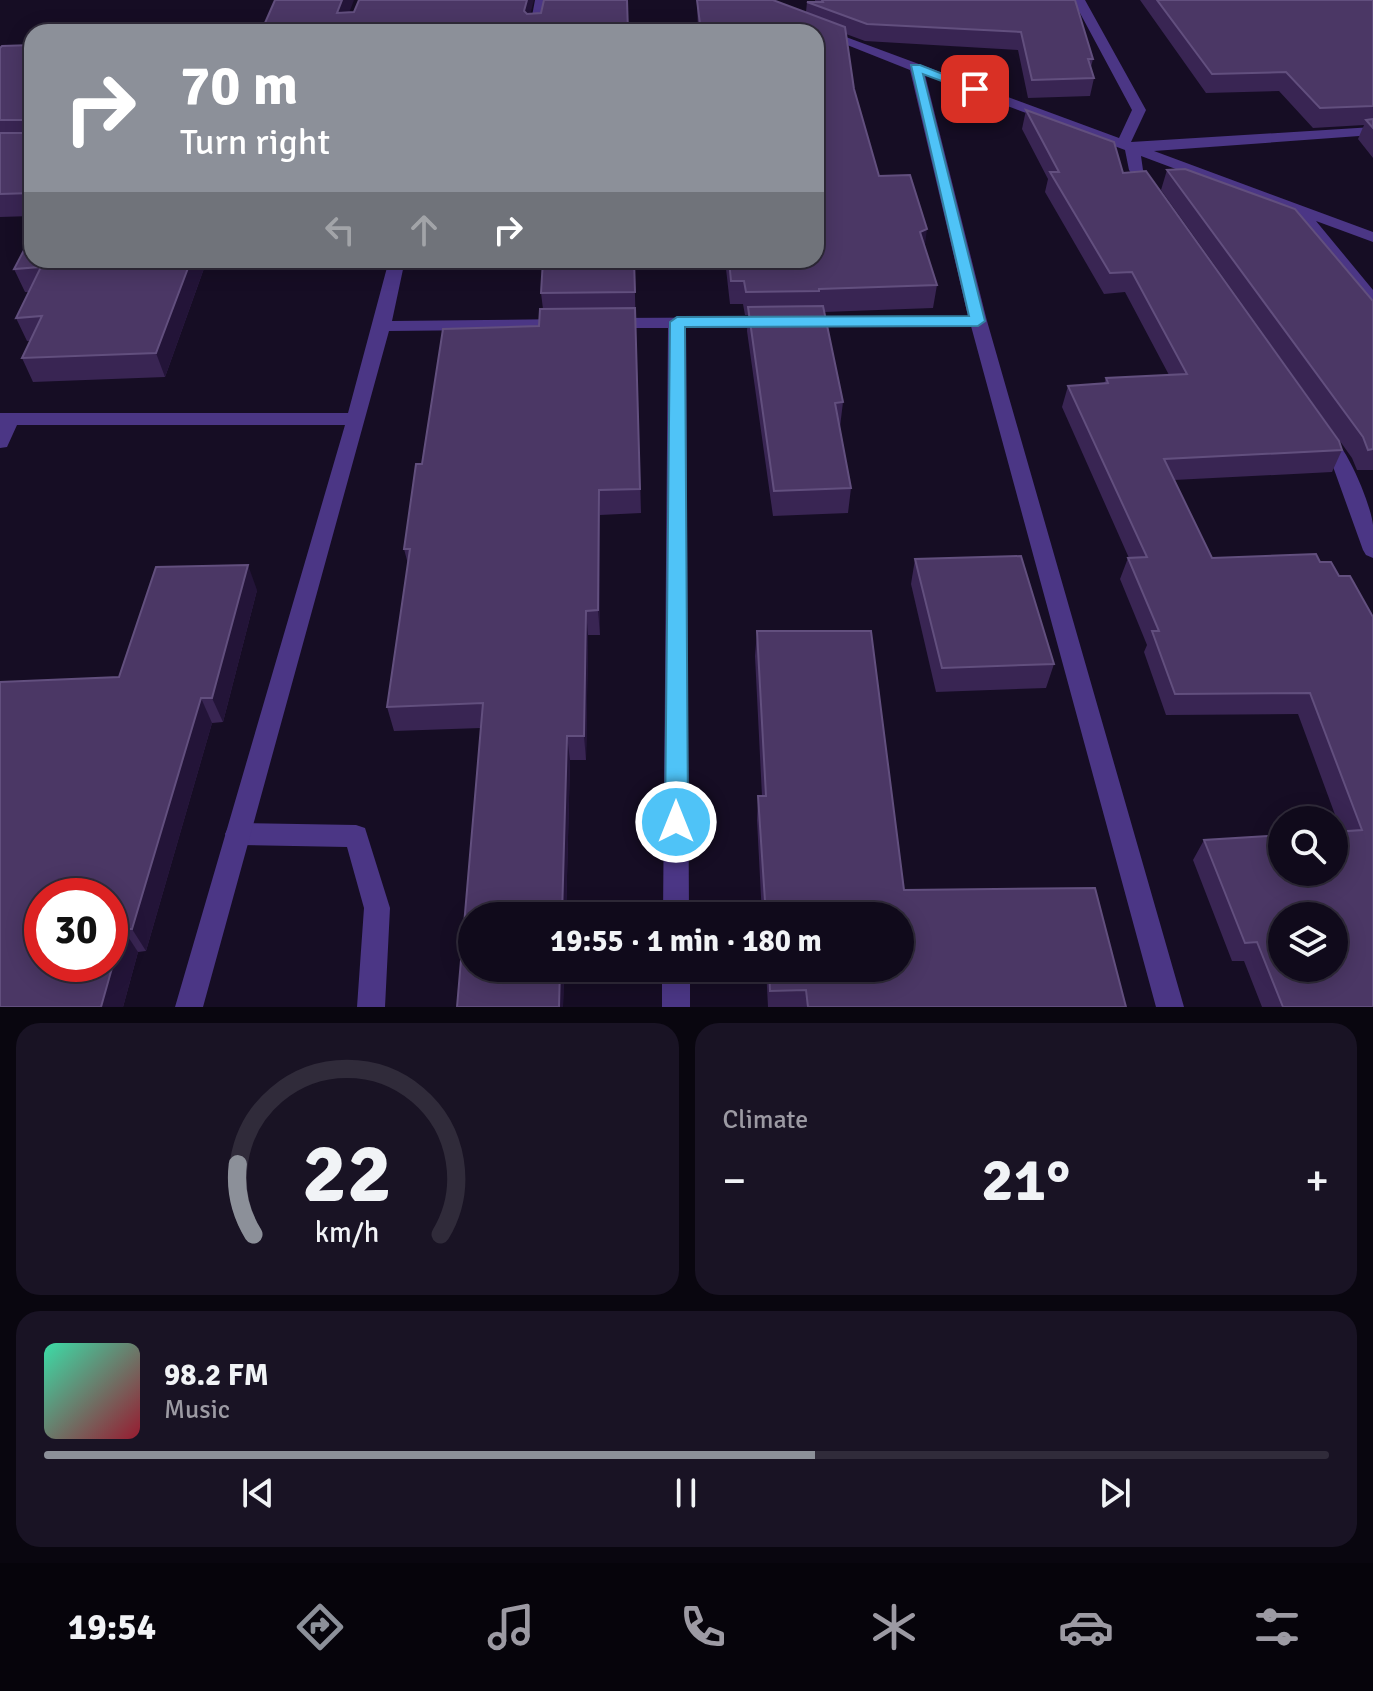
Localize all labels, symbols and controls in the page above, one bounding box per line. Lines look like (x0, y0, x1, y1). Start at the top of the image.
text: 70 m (180, 51, 298, 120)
pin (941, 55, 1009, 123)
icon: right (48, 56, 152, 160)
icon: arrive (953, 67, 997, 111)
text: Turn right (180, 120, 330, 165)
icon: left (318, 208, 362, 252)
icon: ahead (402, 208, 446, 252)
icon: right (486, 208, 530, 252)
position arrow (634, 780, 718, 864)
map controls (1268, 806, 1348, 982)
button: search (1268, 806, 1348, 886)
speed limit sign: 30 (24, 878, 128, 982)
button: layers (1268, 902, 1348, 982)
text: 19:55 · 1 min · 180 m (550, 923, 822, 960)
text: Climate (723, 1104, 808, 1136)
text: 22 (302, 1123, 392, 1225)
text: 21° (981, 1144, 1070, 1218)
text: − (723, 1154, 746, 1208)
text: + (1305, 1154, 1329, 1208)
text: km/h (315, 1215, 380, 1250)
text: 98.2 FM (164, 1357, 269, 1394)
text: Music (164, 1394, 230, 1426)
icon: previous (236, 1471, 280, 1515)
icon: pause (664, 1471, 708, 1515)
icon: next (1093, 1471, 1137, 1515)
icon: directions (292, 1599, 348, 1655)
icon: music (483, 1599, 539, 1655)
icon: phone (675, 1599, 731, 1655)
icon: climate (866, 1599, 922, 1655)
icon: car (1058, 1599, 1114, 1655)
icon: filters (1249, 1599, 1305, 1655)
text: 19:54 (68, 1605, 156, 1650)

